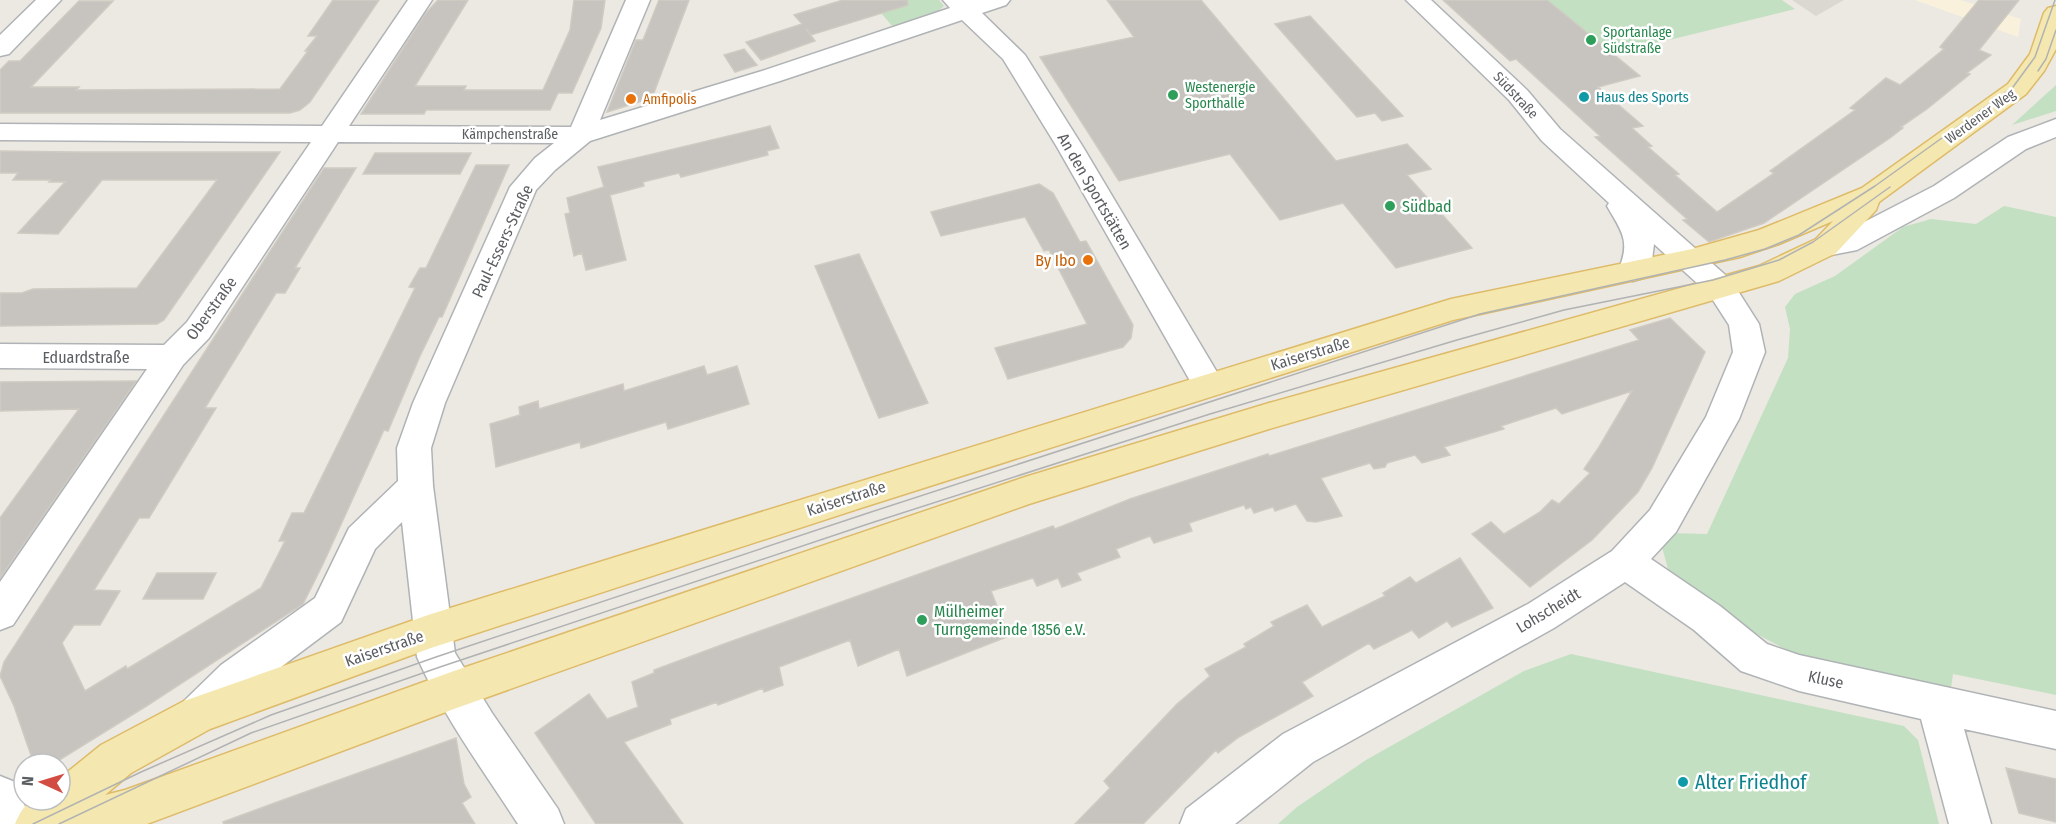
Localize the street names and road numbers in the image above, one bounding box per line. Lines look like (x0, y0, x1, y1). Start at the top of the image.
street label: Südstraße (1490, 68, 1542, 122)
street label: Werdener Weg (1942, 85, 2019, 148)
street label: Kämpchenstraße (462, 126, 558, 143)
street label: An den Sportstätten (1054, 130, 1136, 253)
street label: Paul-Essers-Straße (468, 182, 537, 301)
street label: Oberstraße (182, 273, 241, 344)
street label: Kaiserstraße (1268, 332, 1352, 375)
street label: Eduardstraße (42, 348, 130, 367)
street label: Kaiserstraße (804, 477, 888, 520)
street label: Lohscheidt (1513, 583, 1584, 637)
street label: Kaiserstraße (342, 626, 426, 671)
street label: Kluse (1806, 666, 1845, 693)

